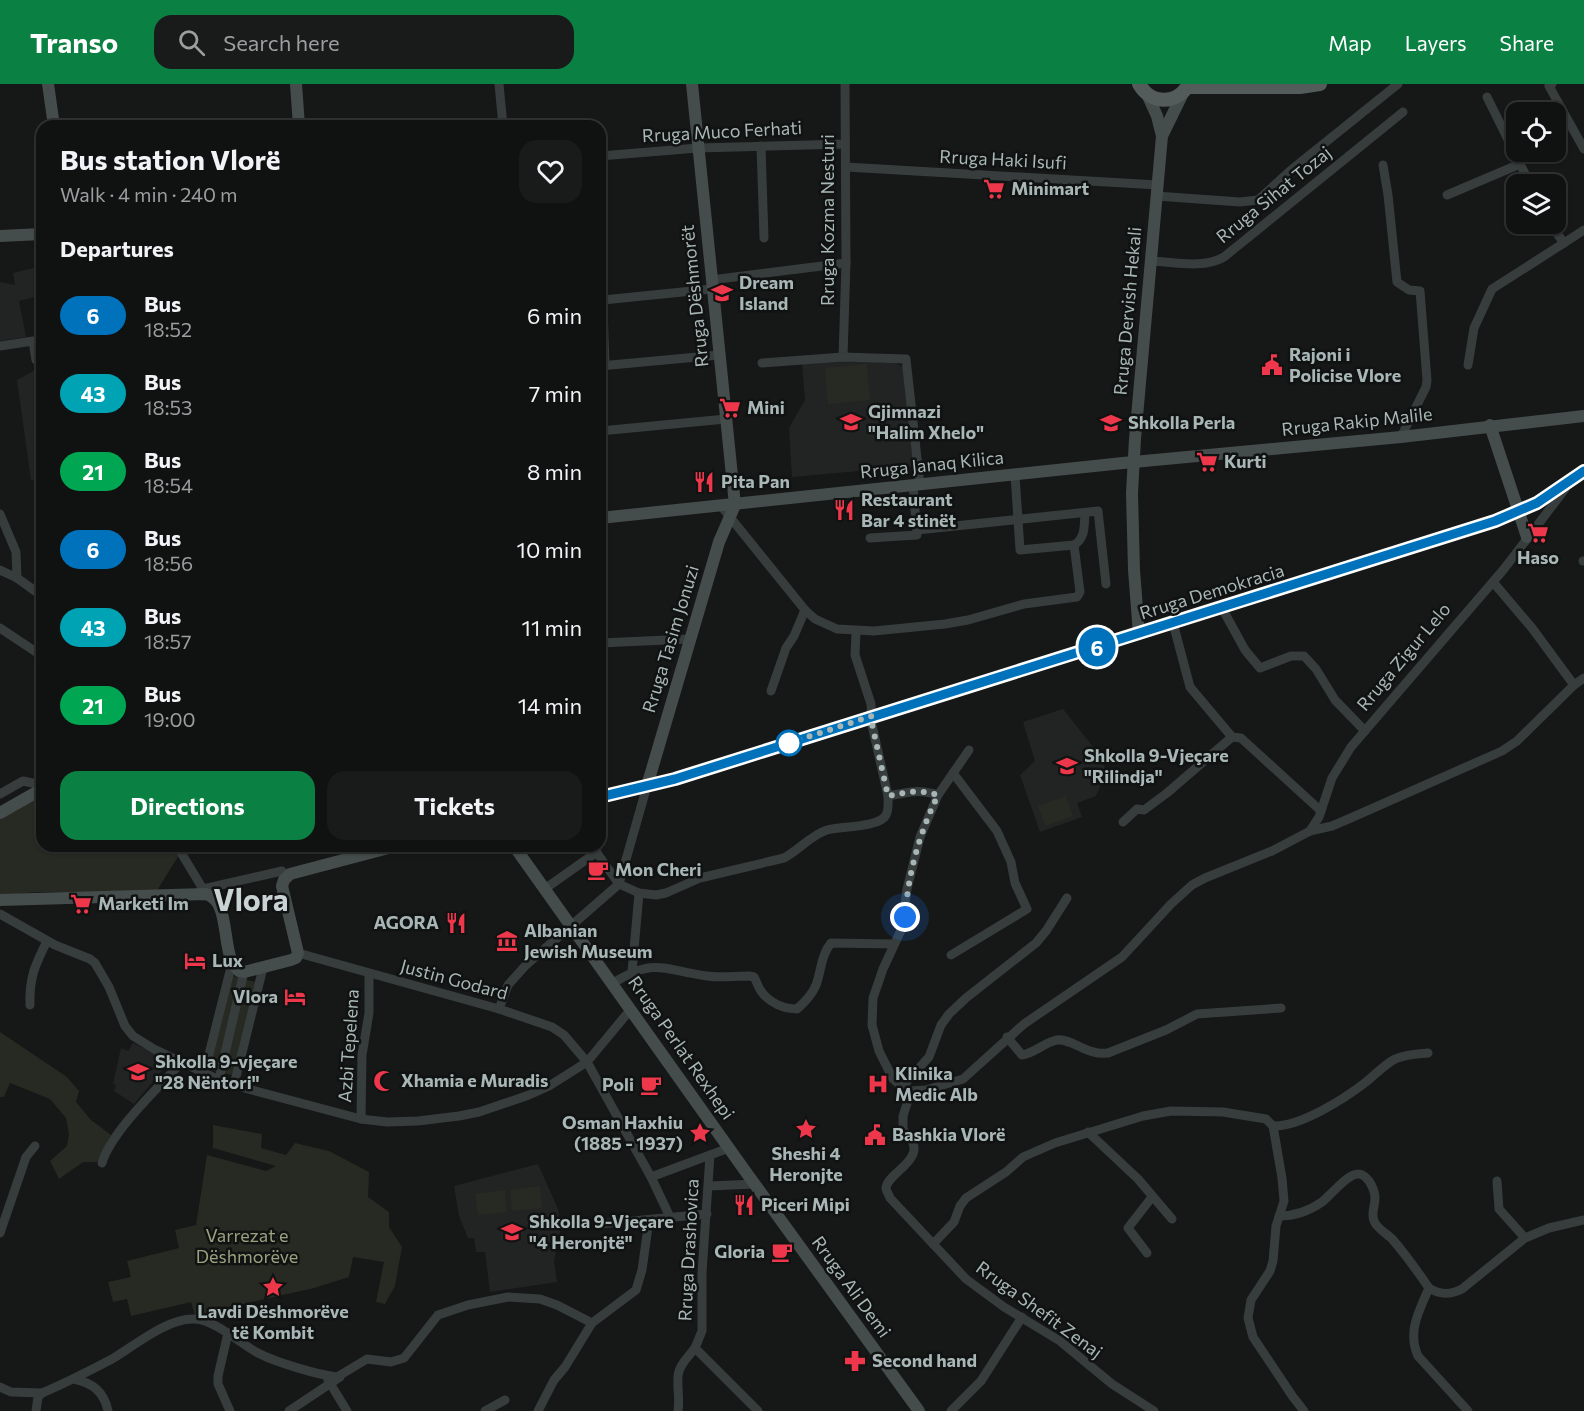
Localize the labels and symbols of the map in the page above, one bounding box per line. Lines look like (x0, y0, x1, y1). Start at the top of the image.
street label: Rruga Muco Ferhati (641, 116, 803, 146)
street label: Rruga Kozma Nesturi (816, 134, 838, 306)
street label: Rruga Sihat Tozaj (1212, 141, 1335, 247)
street label: Rruga Haki Isufi (939, 145, 1067, 173)
supermarket icon: Minimart (982, 177, 1006, 201)
place label: Minimart (1011, 177, 1089, 199)
street label: Rruga Dëshmorët (676, 224, 712, 368)
street label: Rruga Dervish Hekali (1109, 226, 1145, 396)
place label: Dream Island (739, 271, 794, 314)
school or university icon: Dream Island (710, 281, 734, 305)
place label: Rajoni i Policise Vlore (1289, 343, 1401, 386)
public building icon: Rajoni i Policise Vlore (1260, 353, 1284, 377)
supermarket icon: Mini (718, 396, 742, 420)
place label: Mini (747, 396, 785, 418)
place label: Gjimnazi "Halim Xhelo" (868, 400, 984, 443)
street label: Rruga Rakip Malile (1280, 402, 1433, 440)
school or university icon: Gjimnazi "Halim Xhelo" (839, 410, 863, 434)
school or university icon: Shkolla Perla (1099, 411, 1123, 435)
place label: Shkolla Perla (1128, 411, 1235, 433)
street label: Rruga Janaq Kilica (859, 446, 1005, 482)
supermarket icon: Kurti (1195, 450, 1219, 474)
place label: Kurti (1224, 450, 1267, 472)
restaurant icon: Pita Pan (692, 470, 716, 494)
place label: Pita Pan (721, 470, 790, 492)
place label: Restaurant Bar 4 stinët (861, 488, 956, 531)
restaurant icon: Restaurant Bar 4 stinët (832, 498, 856, 522)
supermarket icon: Haso (1526, 521, 1550, 545)
place label: Haso (1517, 546, 1559, 568)
street label: Rruga Demokracia (1137, 559, 1287, 624)
street label: Rruga Tasim Jonuzi (637, 562, 703, 715)
street label: Rruga Zigur Lelo (1352, 598, 1455, 715)
line badge: 6 (1078, 628, 1116, 666)
unlabelled marker (776, 730, 802, 756)
place label: Shkolla 9-Vjeçare "Rilindja" (1084, 744, 1229, 787)
school or university icon: Shkolla 9-Vjeçare "Rilindja" (1055, 754, 1079, 778)
cafe icon: Mon Cheri (586, 858, 610, 882)
place label: Mon Cheri (615, 858, 701, 880)
district label: Vlora (213, 880, 289, 917)
supermarket icon: Marketi Im (69, 892, 93, 916)
place label: Marketi Im (98, 892, 189, 914)
your location (890, 902, 920, 932)
place label: AGORA (373, 911, 439, 933)
restaurant icon: AGORA (444, 911, 468, 935)
place label: Albanian Jewish Museum (524, 919, 652, 962)
museum icon: Albanian Jewish Museum (495, 929, 519, 953)
hotel icon: Lux (183, 949, 207, 973)
place label: Lux (212, 949, 243, 971)
street label: Justin Godard (398, 954, 510, 1004)
street label: Rruga Perlat Rexhepi (624, 972, 740, 1123)
place label: Vlora (233, 985, 278, 1007)
hotel icon: Vlora (283, 985, 307, 1009)
street label: Azbi Tepelena (333, 988, 363, 1103)
place label: Shkolla 9-vjeçare "28 Nëntori" (155, 1050, 297, 1093)
school or university icon: Shkolla 9-vjeçare "28 Nëntori" (126, 1060, 150, 1084)
place label: Klinika Medic Alb (895, 1062, 978, 1105)
mosque icon: Xhamia e Muradis (372, 1069, 396, 1093)
place label: Xhamia e Muradis (401, 1069, 548, 1091)
hospital icon: Klinika Medic Alb (866, 1072, 890, 1096)
place label: Poli (602, 1073, 634, 1095)
cafe icon: Poli (639, 1073, 663, 1097)
place label: Osman Haxhiu (1885 - 1937) (562, 1111, 683, 1154)
place icon: Sheshi 4 Heronjte (794, 1117, 818, 1141)
place icon: Osman Haxhiu (1885 - 1937) (688, 1121, 712, 1145)
public building icon: Bashkia Vlorë (863, 1123, 887, 1147)
place label: Bashkia Vlorë (892, 1123, 1006, 1145)
place label: Sheshi 4 Heronjte (769, 1142, 843, 1185)
street label: Rruga Drashovica (673, 1178, 703, 1322)
restaurant icon: Piceri Mipi (732, 1193, 756, 1217)
place label: Piceri Mipi (761, 1193, 850, 1215)
place label: Shkolla 9-Vjeçare "4 Heronjtë" (529, 1210, 674, 1253)
school or university icon: Shkolla 9-Vjeçare "4 Heronjtë" (500, 1220, 524, 1244)
park label: Varrezat e Dëshmorëve (196, 1224, 298, 1267)
street label: Rruga Ali Demi (808, 1231, 896, 1341)
place label: Gloria (714, 1240, 765, 1262)
cafe icon: Gloria (770, 1240, 794, 1264)
street label: Rruga Shefit Zenaj (972, 1256, 1107, 1362)
place icon: Lavdi Dëshmorëve të Kombit (261, 1275, 285, 1299)
place label: Lavdi Dëshmorëve të Kombit (197, 1300, 349, 1343)
pharmacy icon: Second hand (843, 1349, 867, 1373)
place label: Second hand (872, 1349, 977, 1371)

